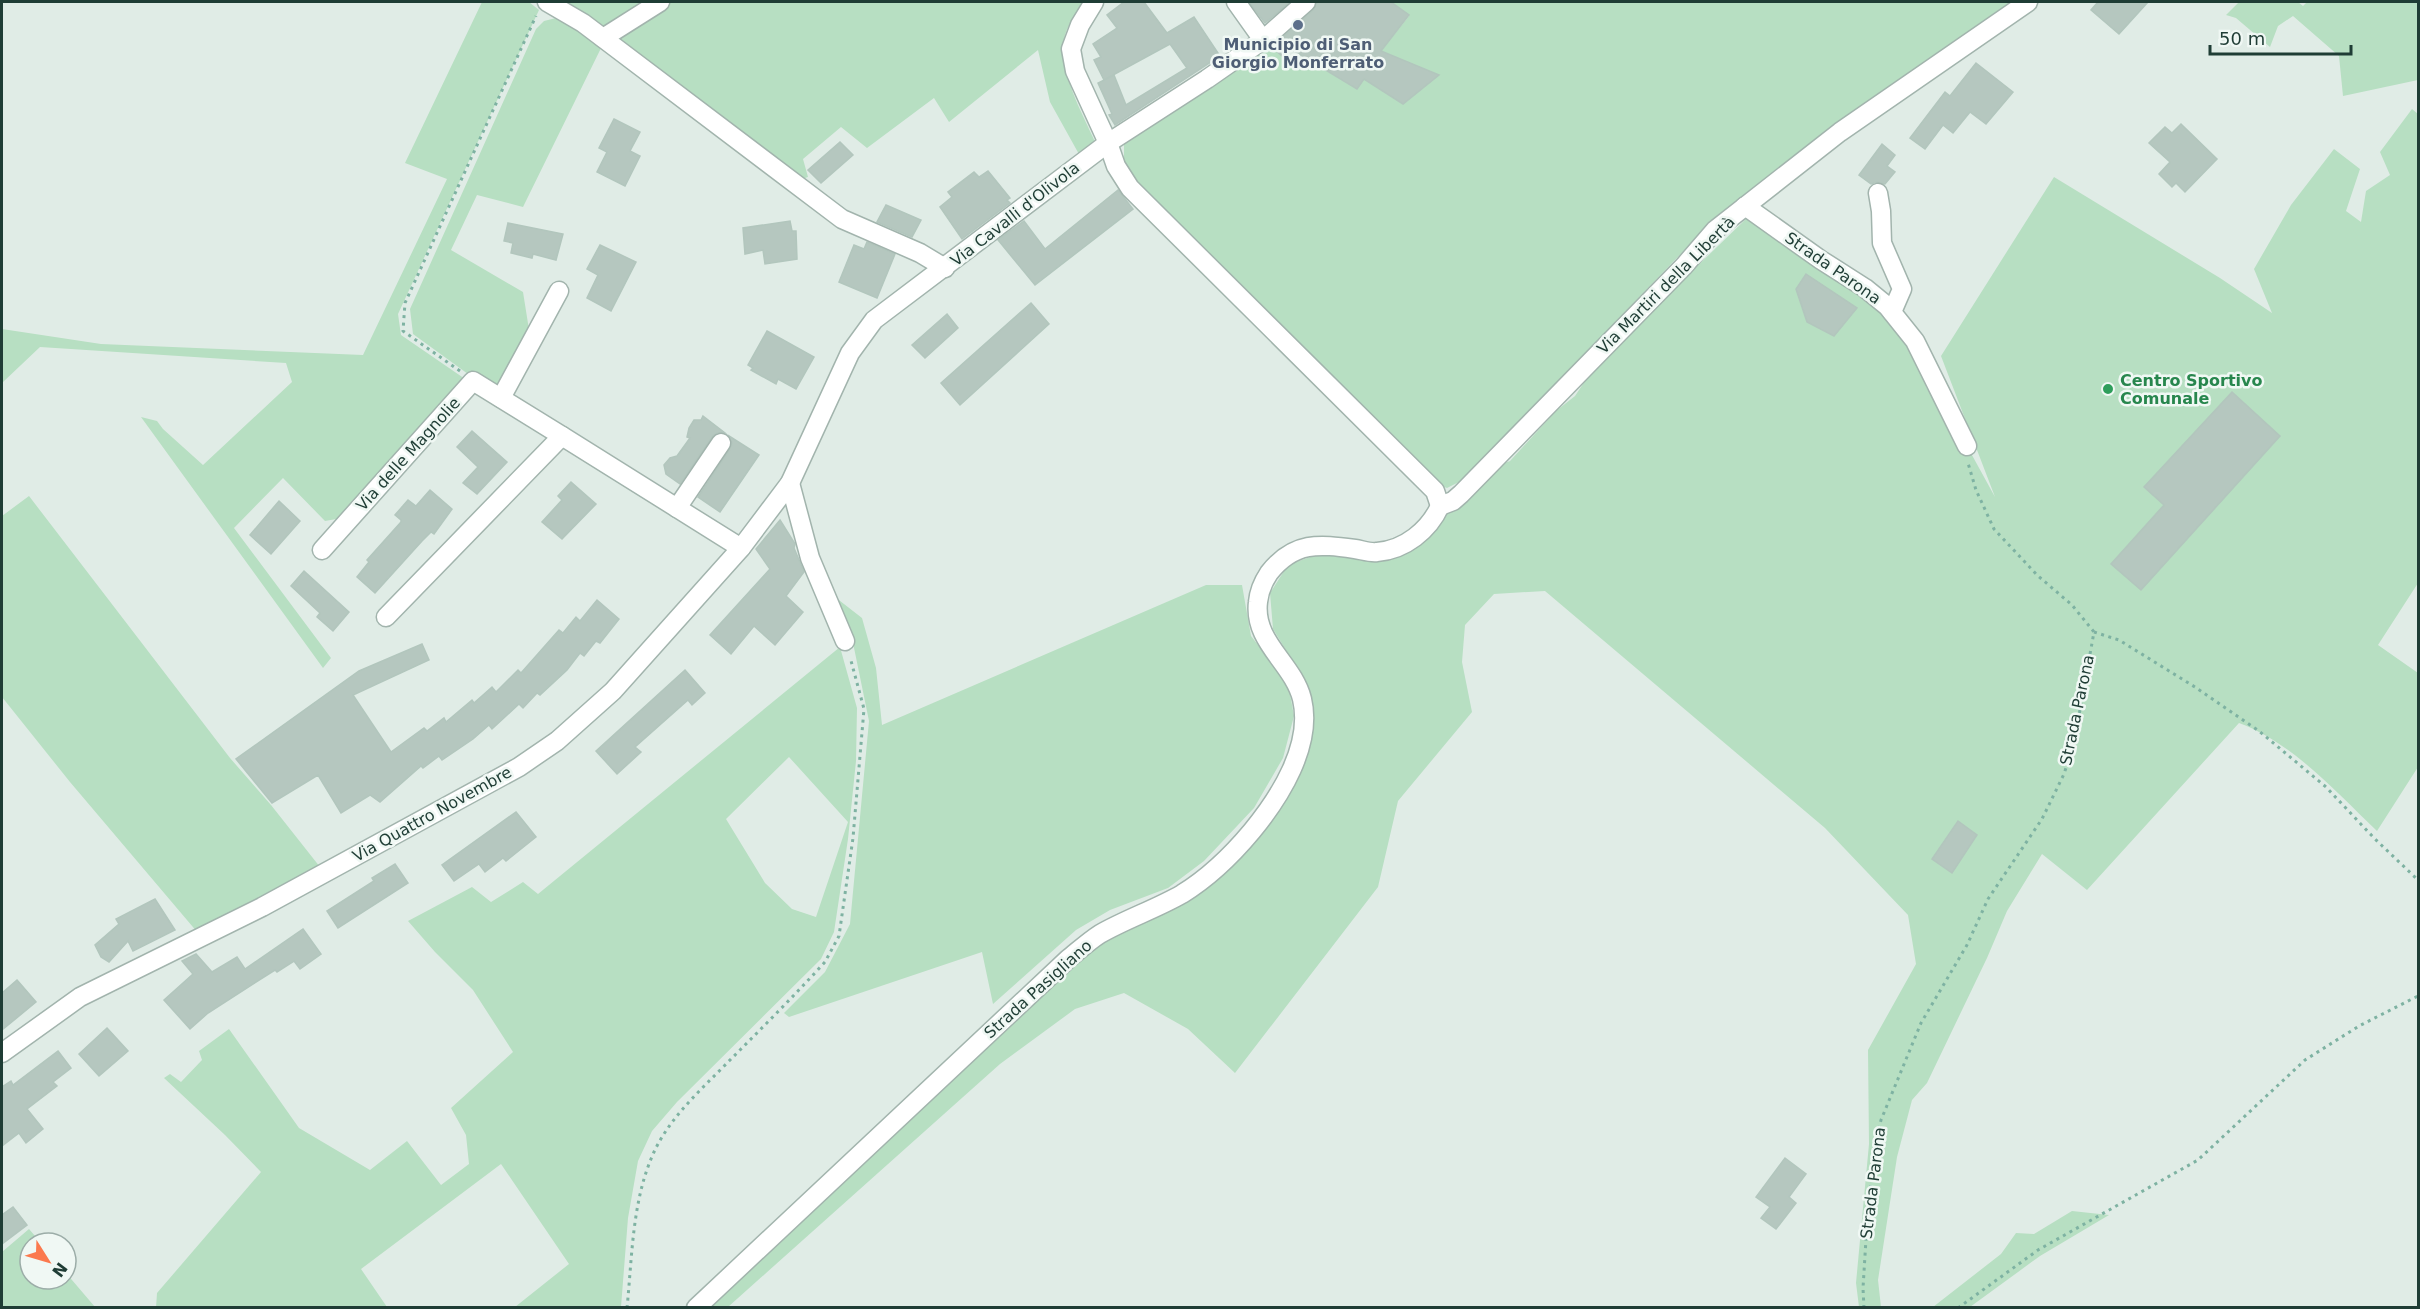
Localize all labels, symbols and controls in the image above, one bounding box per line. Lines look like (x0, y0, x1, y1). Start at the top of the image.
marker: Municipio di San Giorgio Monferrato (1291, 18, 1305, 32)
scale bar (2210, 18, 2351, 56)
text: 50 m (2219, 28, 2265, 49)
place label: Municipio di San Giorgio Monferrato (1212, 35, 1384, 72)
street label: Via Cavalli d'Olivola (947, 158, 1083, 270)
street label: Via Martiri della Libertà (1593, 212, 1739, 358)
street label: Strada Parona (1781, 228, 1885, 308)
place label: Centro Sportivo Comunale (2120, 371, 2263, 408)
marker: Centro Sportivo Comunale (2101, 382, 2115, 396)
street label: Via delle Magnolie (352, 393, 464, 515)
street label: Strada Parona (2056, 653, 2098, 767)
street label: Via Quattro Novembre (349, 762, 515, 866)
street label: Strada Pasigliano (980, 936, 1096, 1042)
street label: Strada Parona (1857, 1126, 1889, 1240)
north arrow (18, 1231, 78, 1291)
text: N (48, 1259, 71, 1281)

